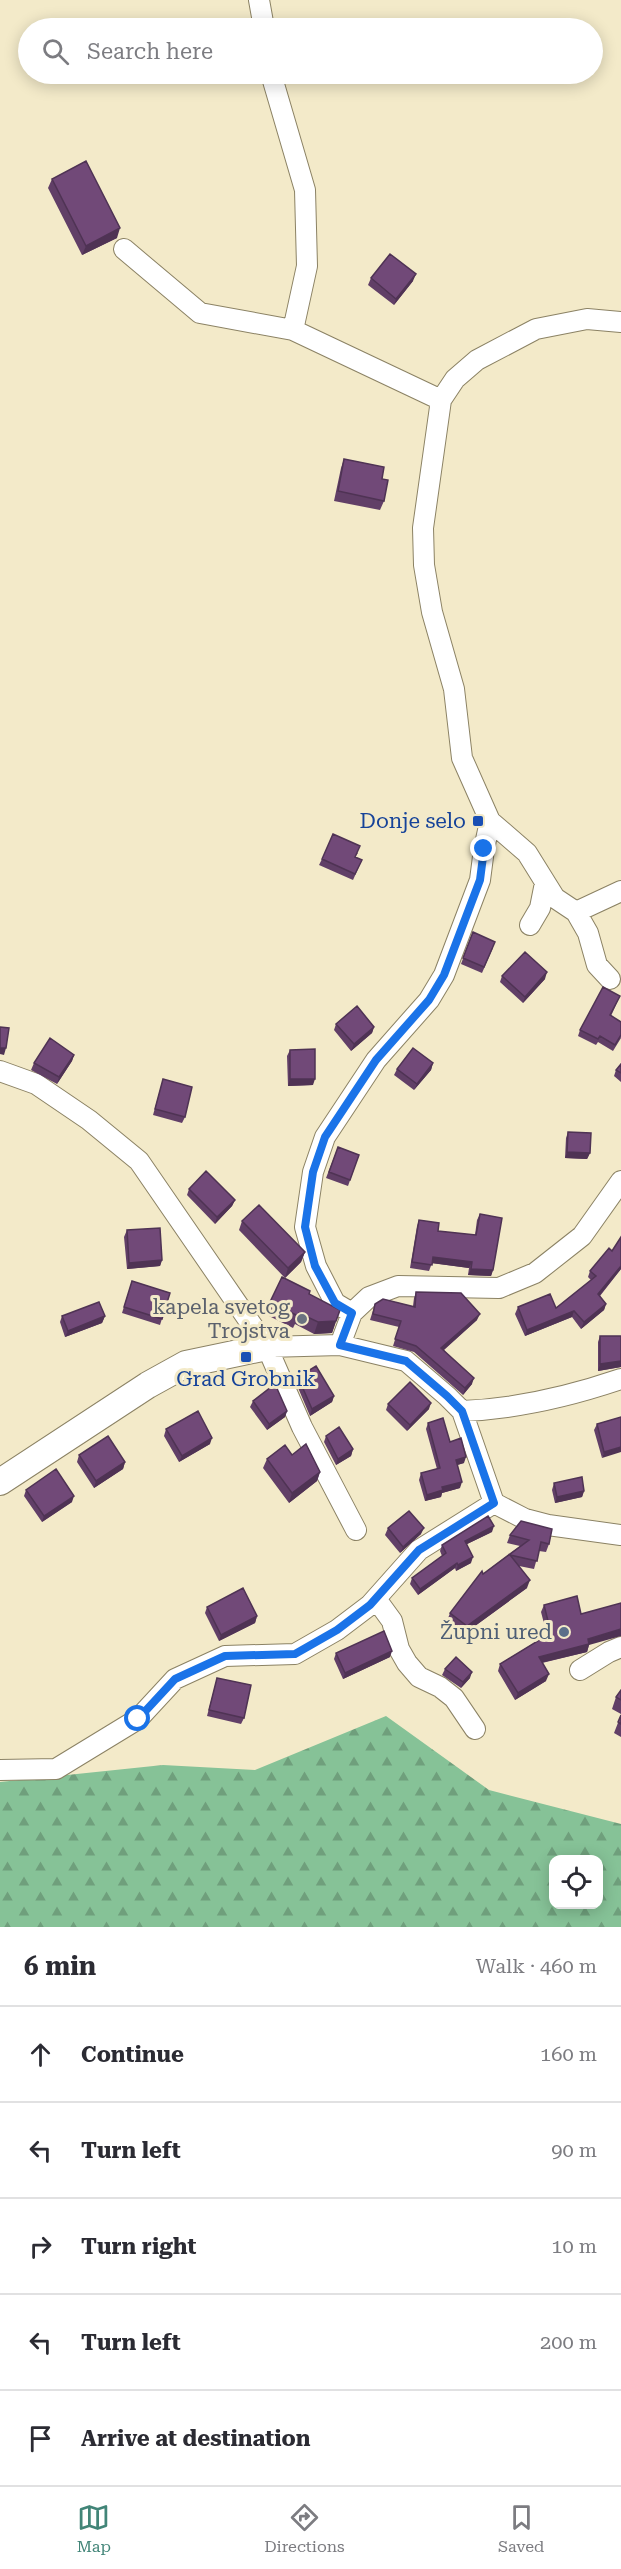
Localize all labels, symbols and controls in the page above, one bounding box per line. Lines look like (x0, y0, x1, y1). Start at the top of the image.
search box (18, 18, 603, 84)
icon: search (39, 35, 72, 68)
text: Search here (87, 39, 213, 64)
place label: Donje selo (360, 809, 466, 833)
marker: Donje selo (471, 814, 485, 828)
route end (470, 835, 496, 861)
place label: kapela svetog Trojstva (152, 1295, 291, 1343)
marker: kapela svetog Trojstva (295, 1312, 309, 1326)
marker: Grad Grobnik (239, 1350, 253, 1364)
place label: Grad Grobnik (176, 1367, 316, 1391)
place label: Župni ured (440, 1620, 553, 1644)
marker: Župni ured (557, 1625, 571, 1639)
route start (124, 1705, 150, 1731)
map controls (549, 1855, 603, 1909)
button: locate (549, 1855, 603, 1909)
text: 6 min (24, 1951, 96, 1981)
text: Walk · 460 m (476, 1954, 597, 1978)
icon: ahead (24, 2038, 57, 2071)
text: Continue (81, 2042, 184, 2067)
text: 160 m (540, 2042, 597, 2066)
icon: left (24, 2134, 57, 2167)
text: Turn left (81, 2138, 181, 2163)
text: 90 m (551, 2138, 597, 2162)
icon: right (24, 2230, 57, 2263)
text: Turn right (81, 2234, 196, 2259)
text: 10 m (551, 2234, 597, 2258)
icon: left (24, 2326, 57, 2359)
text: Turn left (81, 2330, 181, 2355)
text: 200 m (540, 2330, 597, 2354)
icon: arrive (24, 2422, 57, 2455)
text: Arrive at destination (81, 2426, 310, 2451)
tab: Map (77, 2501, 111, 2556)
tab: Directions (264, 2501, 345, 2556)
tab: Saved (498, 2501, 544, 2556)

